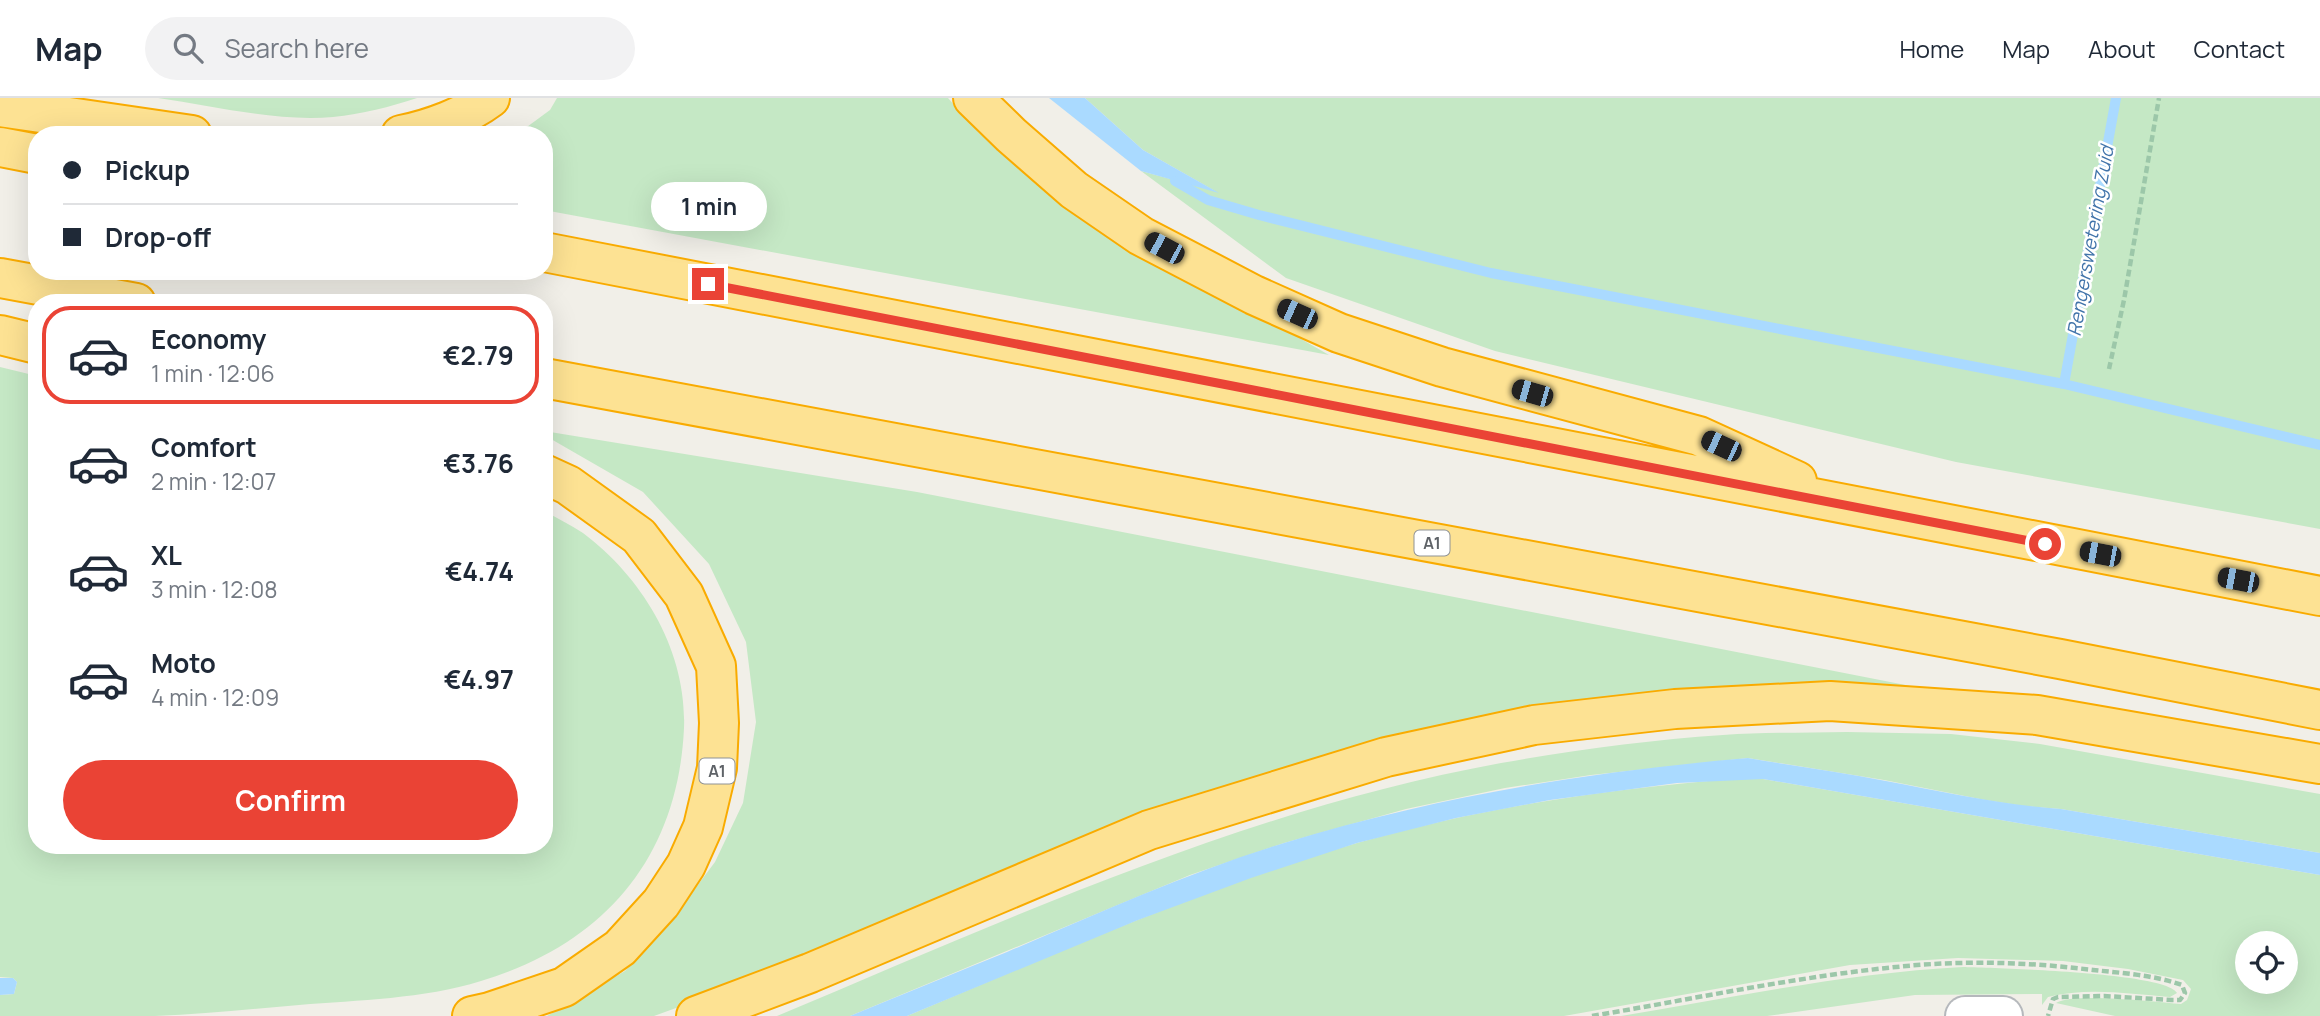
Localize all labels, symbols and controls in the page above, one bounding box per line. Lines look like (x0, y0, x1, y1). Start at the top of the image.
search box (145, 17, 635, 80)
text: Map (35, 26, 103, 71)
icon: search (169, 29, 207, 67)
text: Search here (225, 30, 369, 66)
text: Home (1899, 32, 1964, 65)
text: Map (2002, 32, 2050, 65)
text: About (2088, 32, 2156, 65)
text: Contact (2194, 32, 2285, 65)
water label: Rengerswetering Zuid (2060, 141, 2120, 338)
text: Pickup (105, 152, 190, 188)
callout: 1 min (650, 183, 766, 232)
text: 1 min (681, 190, 737, 222)
text: Drop-off (105, 219, 211, 255)
car (1141, 229, 1188, 267)
route end (692, 268, 724, 300)
car (1274, 296, 1321, 332)
text: Economy (151, 321, 266, 357)
icon: car (67, 324, 130, 387)
text: €2.79 (443, 337, 514, 373)
text: 1 min · 12:06 (151, 357, 275, 389)
car (1509, 377, 1556, 409)
car (1698, 428, 1745, 464)
text: Comfort (151, 429, 257, 465)
icon: car (67, 432, 130, 495)
text: €3.76 (443, 445, 514, 481)
text: 2 min · 12:07 (151, 465, 276, 497)
route start (2029, 528, 2061, 560)
road number: A1 (1414, 530, 1450, 556)
text: XL (151, 537, 182, 573)
icon: car (67, 540, 130, 603)
car (2078, 540, 2123, 568)
text: €4.74 (445, 553, 514, 589)
car (2216, 566, 2261, 594)
text: 3 min · 12:08 (151, 573, 278, 605)
text: Moto (151, 645, 216, 681)
icon: car (67, 648, 130, 711)
text: €4.97 (444, 661, 514, 697)
text: 4 min · 12:09 (151, 681, 279, 713)
road number: A1 (700, 758, 734, 784)
button: Confirm (63, 760, 518, 840)
map controls (2235, 931, 2298, 994)
button: locate (2235, 931, 2298, 994)

